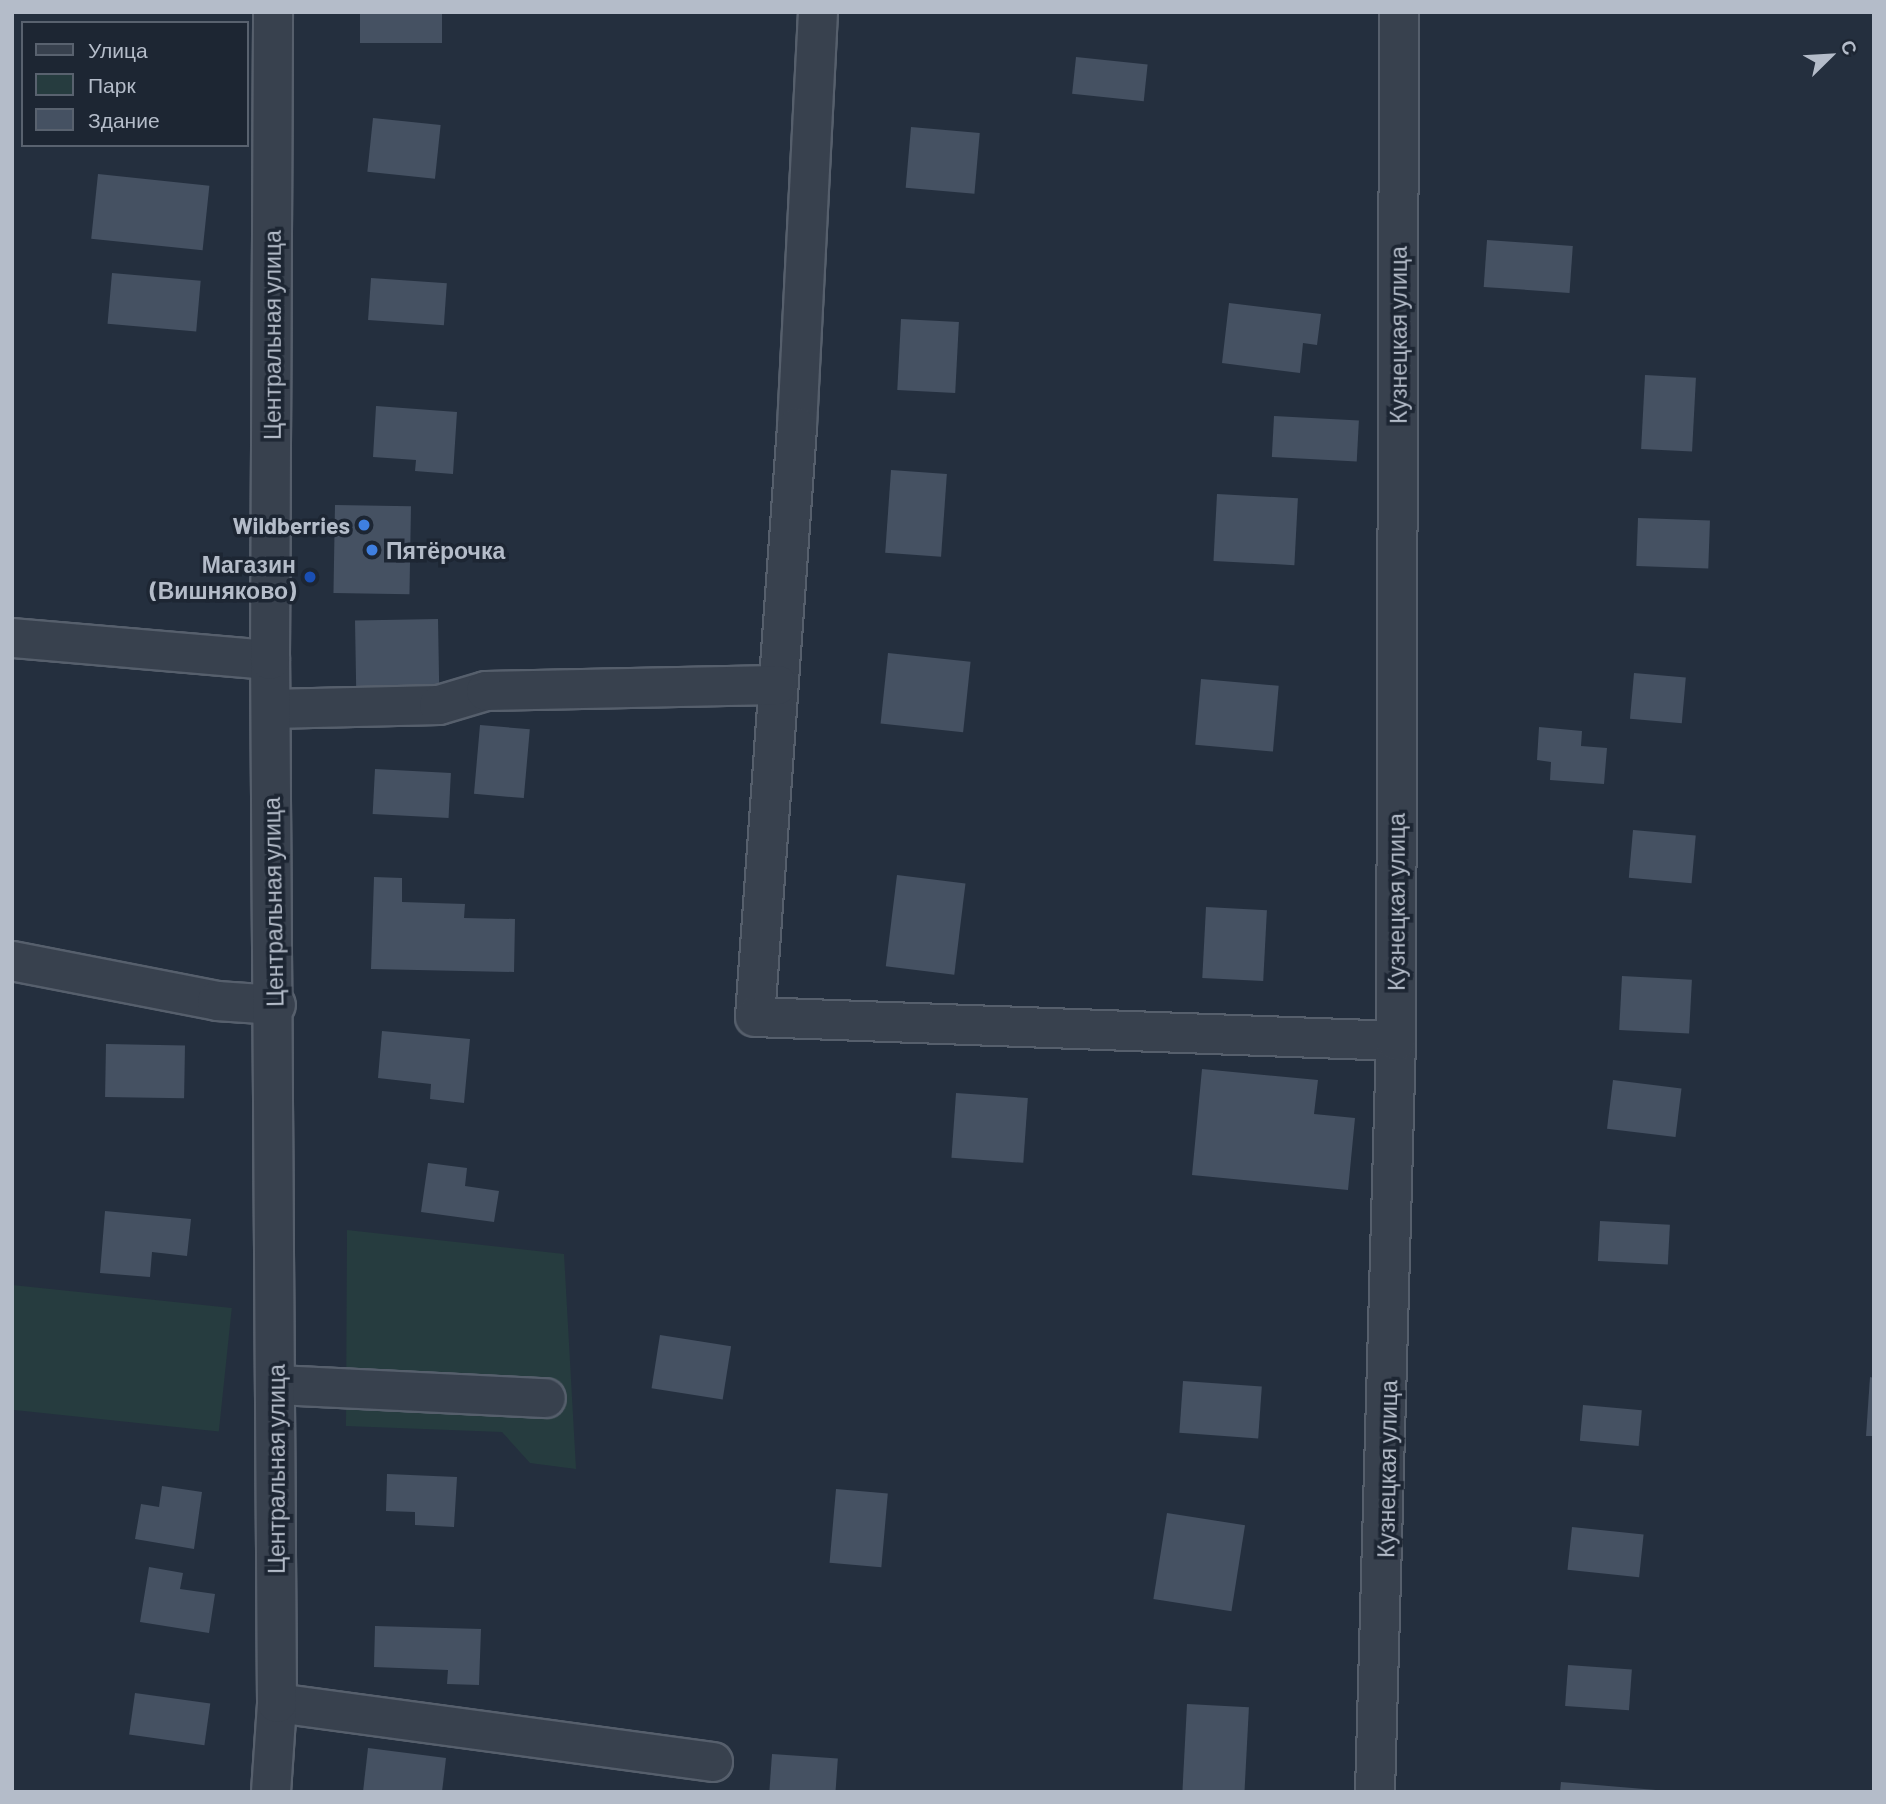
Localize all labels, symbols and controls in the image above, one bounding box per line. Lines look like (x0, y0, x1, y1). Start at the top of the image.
legend (21, 21, 248, 147)
north arrow (1795, 21, 1865, 91)
text: С (1836, 36, 1863, 58)
text: Улица (88, 37, 148, 62)
text: Парк (88, 72, 136, 97)
text: Здание (88, 107, 160, 132)
street label: Центральная улица (258, 230, 286, 440)
street label: Кузнецкая улица (1384, 246, 1412, 424)
place label: Wildberries (232, 511, 350, 539)
marker: Wildberries (356, 517, 372, 533)
place label: Пятёрочка (386, 536, 505, 564)
marker: Пятёрочка (364, 542, 380, 558)
place label: Магазин (Вишняково) (150, 550, 296, 604)
marker: Магазин (Вишняково) (302, 569, 318, 585)
street label: Центральная улица (257, 797, 289, 1007)
street label: Кузнецкая улица (1382, 813, 1410, 991)
street label: Центральная улица (262, 1364, 290, 1574)
street label: Кузнецкая улица (1372, 1380, 1402, 1558)

